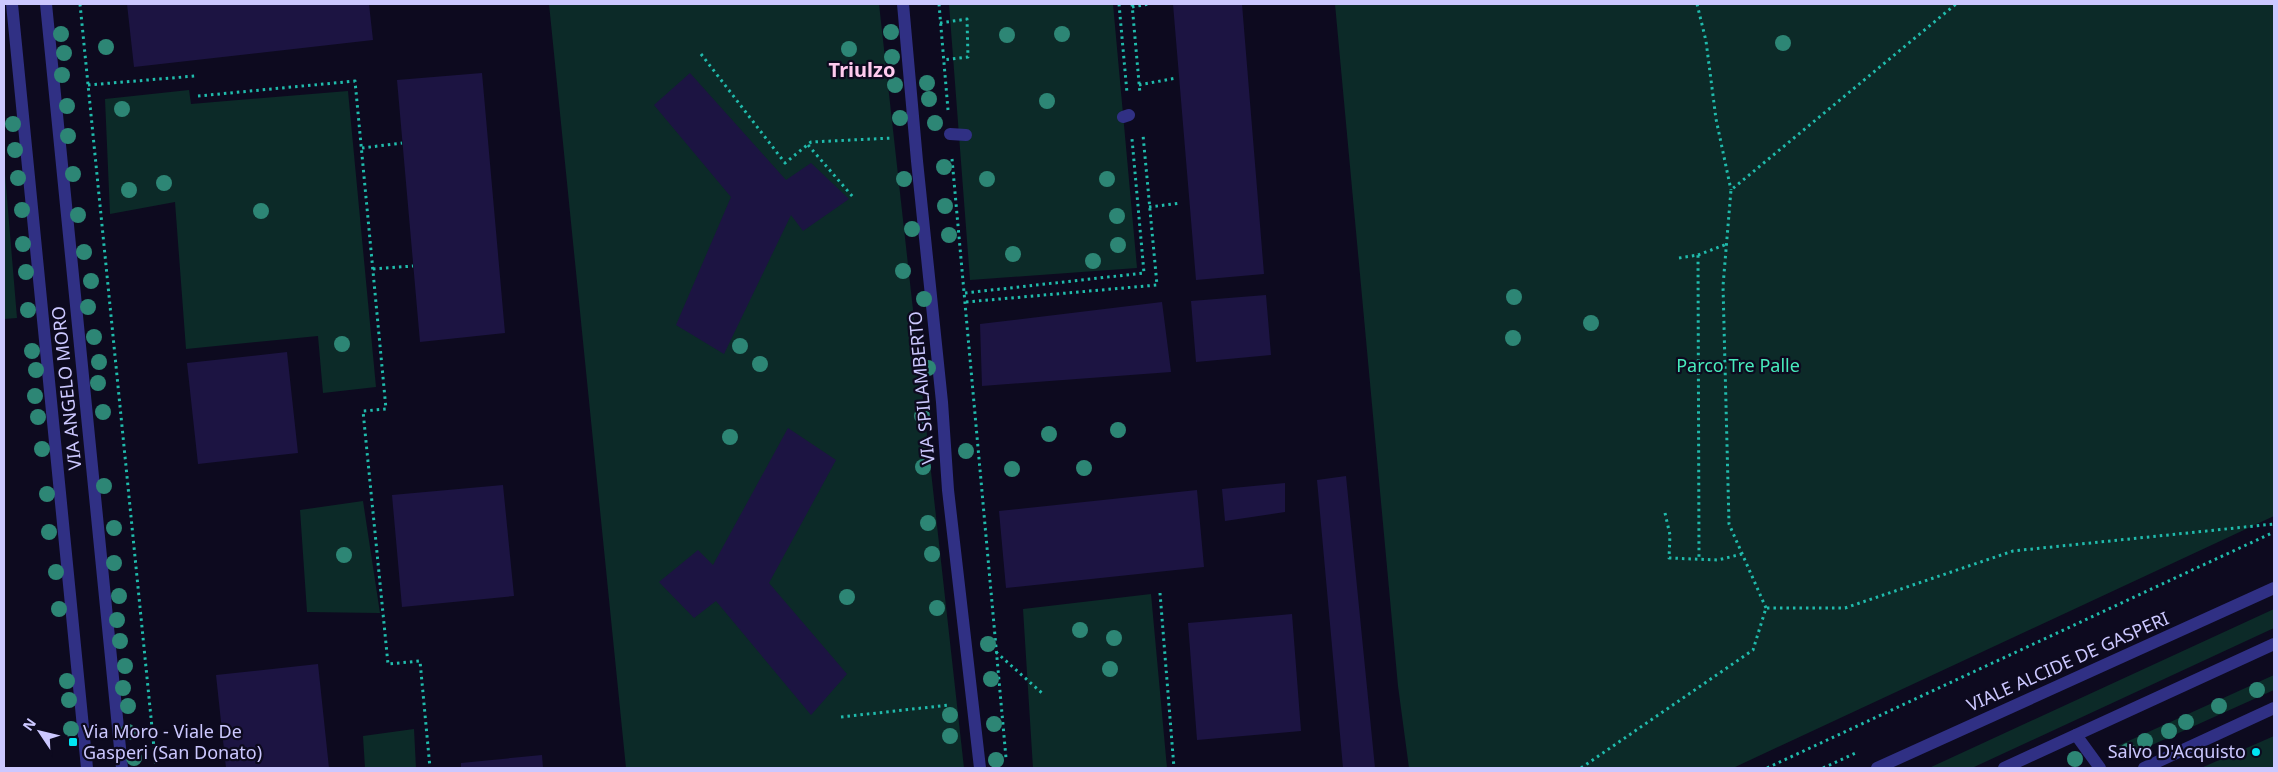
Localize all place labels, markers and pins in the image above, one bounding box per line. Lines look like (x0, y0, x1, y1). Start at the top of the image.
place label: Via Moro - Viale De Gasperi (San Donato) (83, 719, 262, 764)
marker: Via Moro - Viale De Gasperi (San Donato) (67, 736, 79, 748)
place label: Salvo D'Acquisto (2108, 739, 2246, 763)
marker: Salvo D'Acquisto (2250, 746, 2262, 758)

